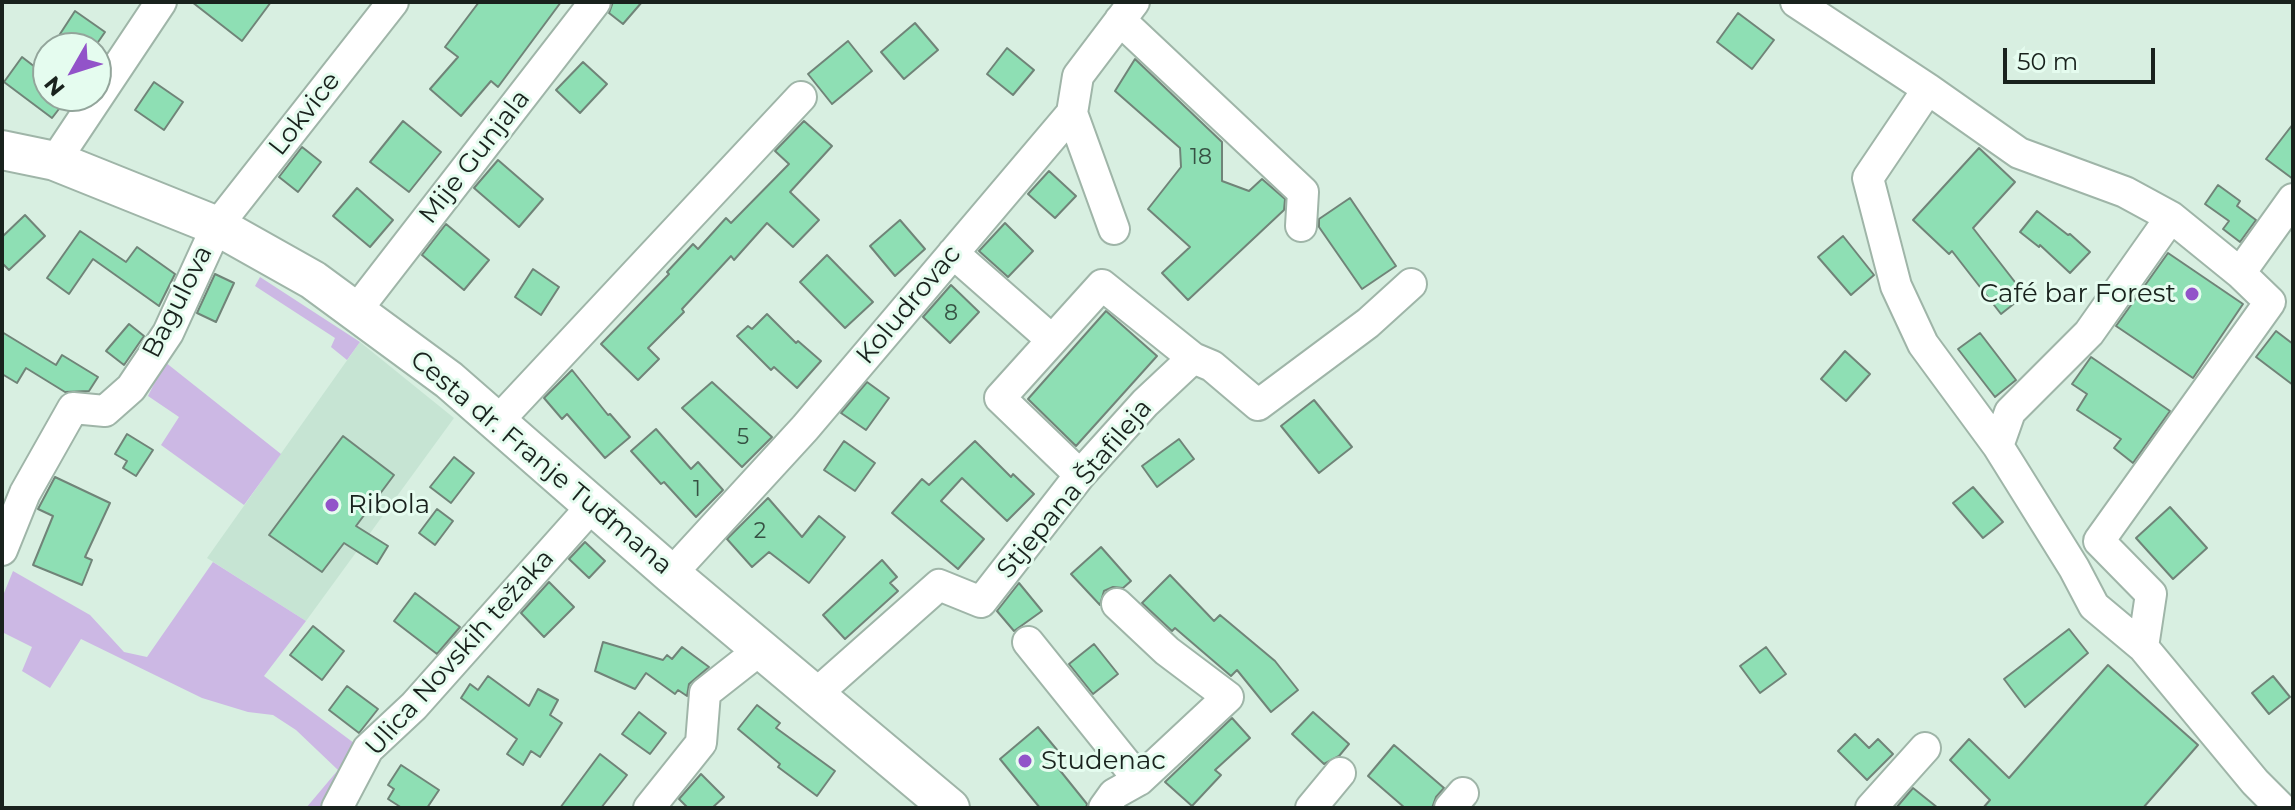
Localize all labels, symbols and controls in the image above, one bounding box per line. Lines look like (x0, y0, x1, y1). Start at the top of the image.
north arrow (32, 32, 112, 112)
scale bar (2007, 32, 2159, 82)
text: 50 m (2017, 47, 2078, 76)
street label: Lokvice (263, 66, 347, 162)
text: N (38, 71, 71, 102)
street label: Mije Gunjala (413, 84, 537, 230)
house number: 18 (1190, 145, 1212, 171)
street label: Koludrovac (850, 239, 968, 371)
street label: Bagulova (136, 241, 220, 363)
place label: Café bar Forest (1980, 278, 2176, 310)
marker: Café bar Forest (2183, 285, 2201, 303)
house number: 8 (944, 301, 958, 327)
street label: Cesta dr. Franje Tuđmana (404, 344, 678, 582)
street label: Stjepana Štafileja (991, 393, 1159, 585)
house number: 5 (737, 425, 749, 451)
house number: 1 (693, 477, 701, 503)
place label: Ribola (348, 489, 430, 521)
marker: Ribola (323, 496, 341, 514)
house number: 2 (754, 519, 766, 545)
street label: Ulica Novskih težaka (359, 543, 561, 763)
place label: Studenac (1041, 745, 1166, 777)
marker: Studenac (1016, 752, 1034, 770)

